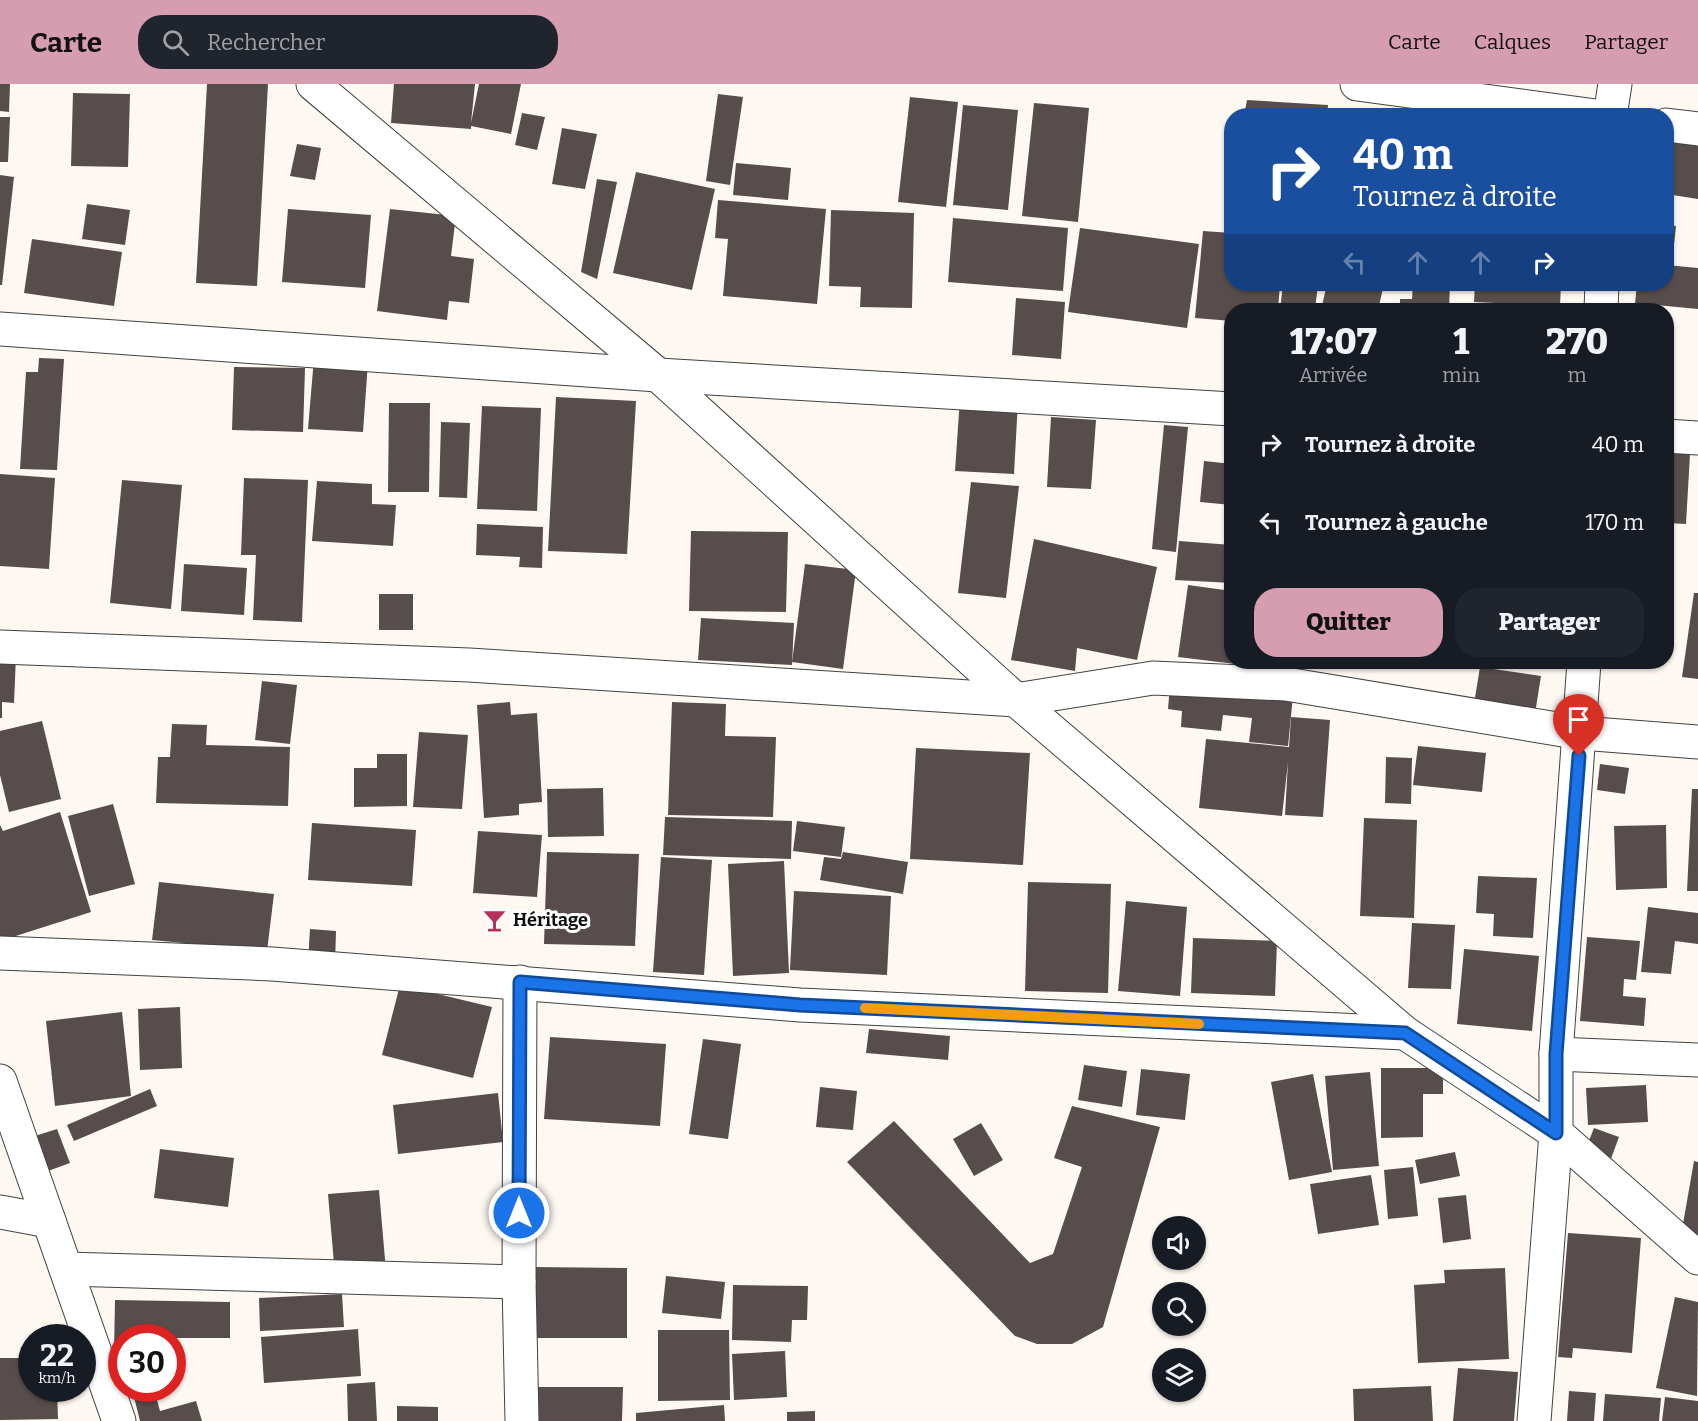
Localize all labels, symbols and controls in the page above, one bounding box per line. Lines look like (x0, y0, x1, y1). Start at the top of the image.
search box (138, 15, 558, 69)
text: Carte (30, 26, 102, 59)
icon: search (159, 26, 192, 59)
text: Rechercher (207, 29, 325, 56)
text: Carte (1388, 29, 1441, 55)
text: Calques (1474, 29, 1551, 55)
text: Partager (1584, 29, 1668, 55)
text: 40 m (1353, 130, 1453, 180)
icon: right (1254, 132, 1332, 210)
text: Tournez à droite (1353, 181, 1557, 213)
icon: left (1338, 246, 1371, 279)
icon: ahead (1401, 246, 1434, 279)
icon: ahead (1464, 246, 1497, 279)
icon: right (1527, 246, 1560, 279)
text: 17:07 (1290, 320, 1377, 364)
text: 1 (1453, 320, 1469, 364)
text: 270 (1546, 320, 1608, 364)
text: Arrivée (1299, 363, 1367, 387)
text: min (1442, 363, 1480, 387)
text: m (1567, 363, 1587, 387)
icon: right (1254, 428, 1287, 461)
text: Tournez à droite (1305, 431, 1475, 458)
text: 40 m (1592, 431, 1644, 458)
icon: left (1254, 506, 1287, 539)
text: Tournez à gauche (1305, 509, 1488, 536)
text: 170 m (1585, 509, 1644, 536)
button: Quitter (1254, 588, 1443, 657)
button: Partager (1455, 588, 1644, 657)
pin (1553, 694, 1604, 756)
icon: arrive (1562, 703, 1595, 736)
bar icon: Héritage (482, 907, 508, 933)
place label: Héritage (513, 909, 588, 931)
position arrow (487, 1181, 551, 1245)
map controls (1152, 1216, 1206, 1402)
button: sound (1152, 1216, 1206, 1270)
button: search (1152, 1282, 1206, 1336)
speed limit sign: 30 (108, 1324, 186, 1402)
text: 22 (40, 1338, 74, 1374)
button: layers (1152, 1348, 1206, 1402)
text: km/h (38, 1369, 76, 1387)

